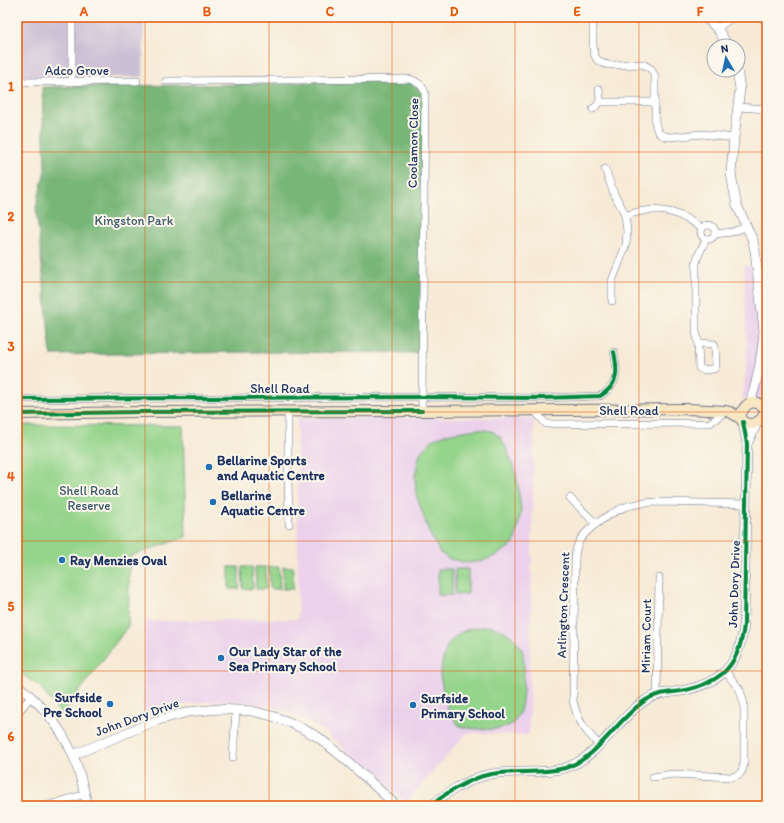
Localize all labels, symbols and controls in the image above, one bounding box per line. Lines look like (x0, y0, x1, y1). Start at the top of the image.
text: A (79, 4, 89, 19)
text: B (203, 4, 212, 19)
text: C (326, 4, 335, 19)
text: D (450, 4, 459, 19)
text: E (573, 4, 581, 19)
text: F (697, 4, 704, 19)
north arrow (706, 38, 746, 78)
text: N (720, 42, 729, 56)
street label: Adco Grove (45, 63, 109, 78)
text: 1 (8, 79, 14, 94)
street label: Coolamon Close (405, 98, 421, 188)
text: 2 (8, 209, 15, 224)
park label: Kingston Park (95, 213, 174, 228)
text: 3 (7, 339, 15, 354)
street label: Shell Road (250, 381, 310, 396)
street label: Shell Road (599, 403, 659, 418)
place label: Bellarine Sports and Aquatic Centre (217, 453, 325, 484)
marker: Bellarine Sports and Aquatic Centre (204, 462, 214, 472)
text: 4 (7, 469, 15, 484)
park label: Shell Road Reserve (59, 483, 119, 513)
place label: Bellarine Aquatic Centre (220, 488, 305, 519)
marker: Bellarine Aquatic Centre (208, 497, 218, 507)
street label: John Dory Drive (725, 540, 743, 628)
street label: Arlington Crescent (554, 552, 572, 658)
place label: Ray Menzies Oval (70, 553, 167, 569)
marker: Ray Menzies Oval (57, 555, 67, 565)
text: 5 (8, 599, 15, 614)
street label: Miriam Court (638, 599, 654, 673)
place label: Our Lady Star of the Sea Primary School (229, 644, 342, 675)
marker: Our Lady Star of the Sea Primary School (216, 653, 226, 663)
place label: Surfside Pre School (43, 690, 102, 720)
place label: Surfside Primary School (421, 691, 505, 722)
street label: John Dory Drive (93, 695, 181, 739)
marker: Surfside Pre School (105, 699, 115, 709)
marker: Surfside Primary School (408, 700, 418, 710)
text: 6 (8, 729, 15, 744)

